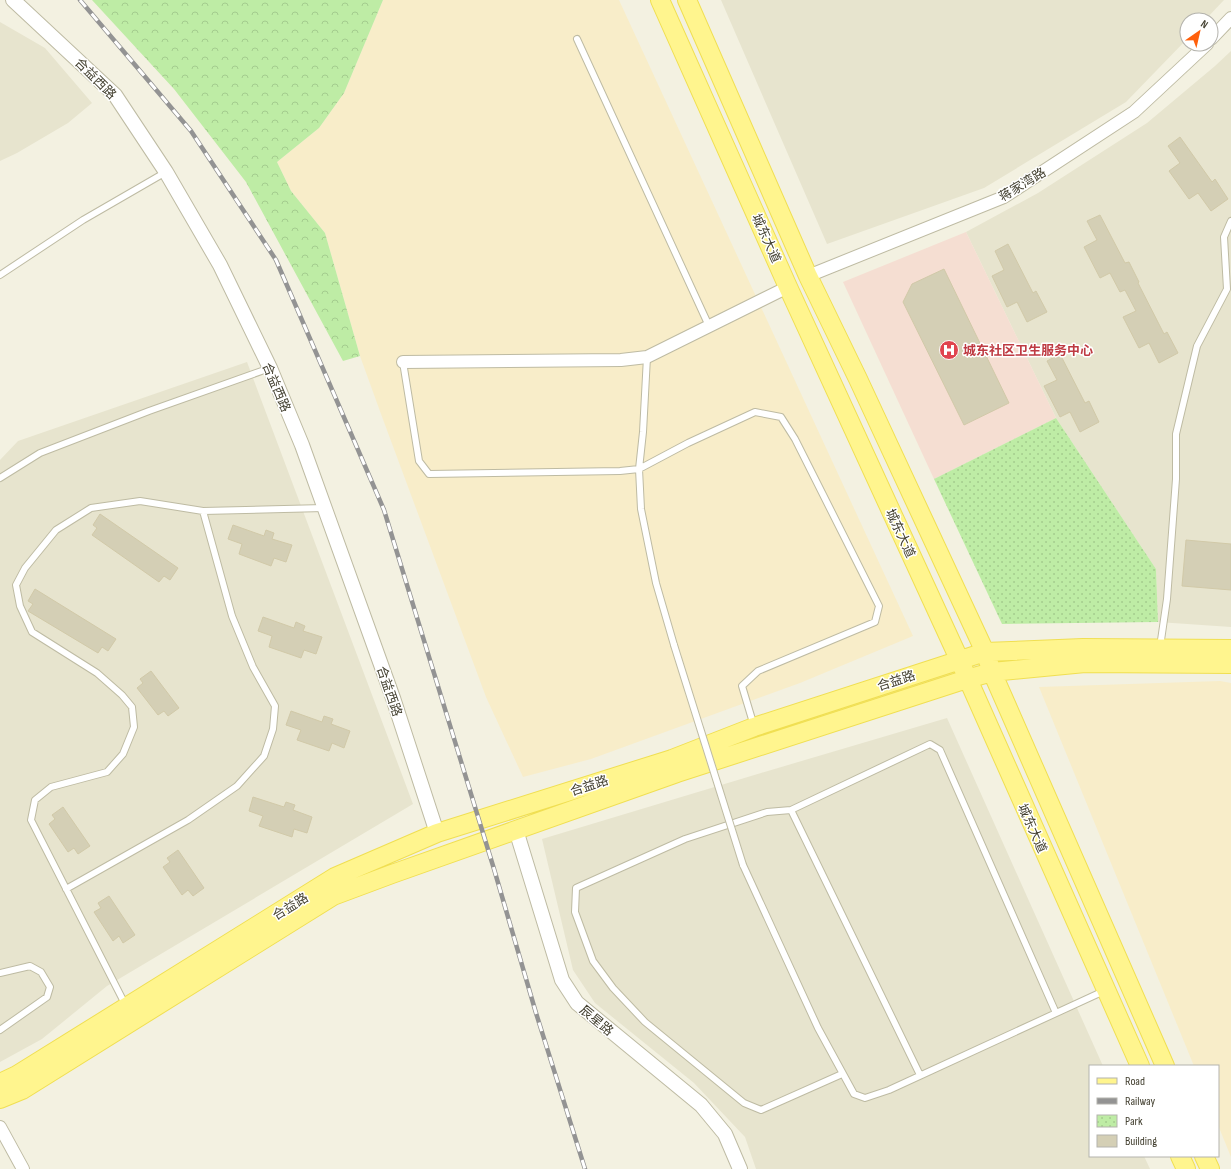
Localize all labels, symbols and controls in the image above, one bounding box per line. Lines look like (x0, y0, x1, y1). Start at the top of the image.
north arrow (1179, 12, 1219, 52)
text: N (1198, 17, 1210, 31)
street label: 合益西路 (71, 55, 119, 103)
street label: 蒋家湾路 (996, 165, 1049, 205)
street label: 城东大道 (748, 211, 784, 265)
hospital icon: 城东社区卫生服务中心 (938, 339, 960, 361)
place label: 城东社区卫生服务中心 (963, 343, 1093, 359)
street label: 合益西路 (259, 360, 294, 414)
street label: 城东大道 (882, 506, 918, 560)
street label: 合益西路 (373, 664, 405, 719)
street label: 合益路 (875, 667, 917, 695)
street label: 合益路 (568, 772, 610, 800)
street label: 城东大道 (1014, 801, 1050, 855)
street label: 合益路 (270, 890, 311, 924)
street label: 辰星路 (576, 1002, 616, 1039)
legend (1089, 1065, 1219, 1157)
text: Road (1125, 1074, 1145, 1089)
text: Railway (1125, 1094, 1156, 1109)
text: Park (1125, 1114, 1143, 1129)
text: Building (1125, 1134, 1157, 1149)

